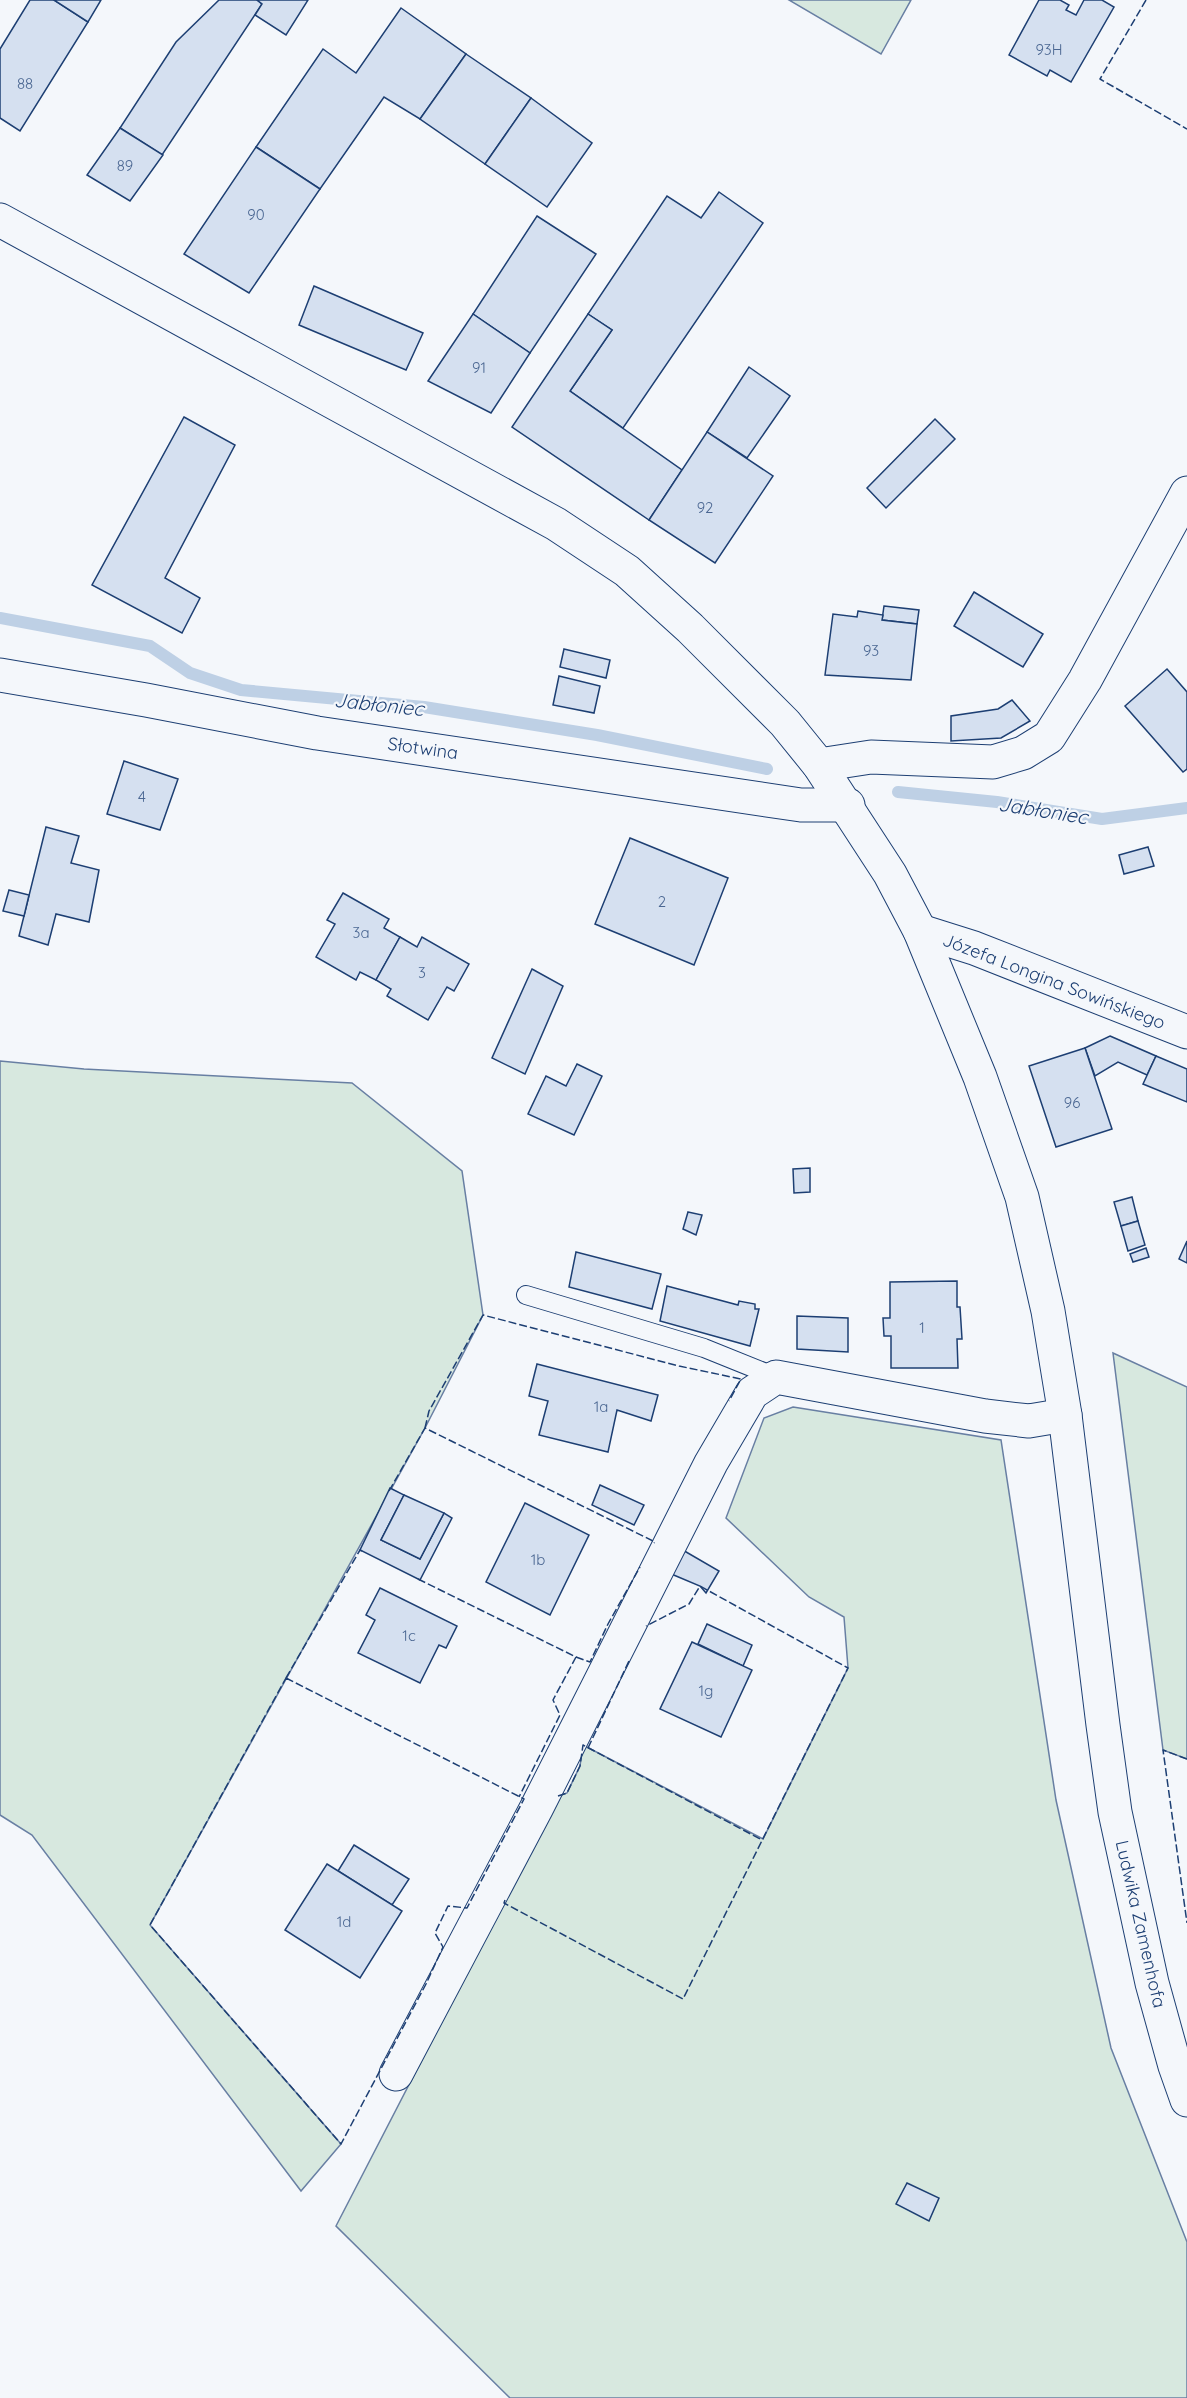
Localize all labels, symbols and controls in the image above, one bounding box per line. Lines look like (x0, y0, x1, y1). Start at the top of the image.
house number: 93H (1035, 40, 1063, 59)
house number: 88 (17, 74, 33, 93)
house number: 89 (117, 156, 133, 175)
house number: 90 (247, 205, 265, 224)
house number: 91 (472, 358, 486, 377)
house number: 92 (697, 498, 713, 517)
house number: 93 (863, 641, 879, 660)
water label: Jabłoniec (333, 687, 427, 721)
street label: Słotwina (386, 732, 460, 764)
house number: 4 (138, 787, 146, 806)
water label: Jabłoniec (997, 791, 1091, 830)
house number: 2 (658, 892, 666, 911)
house number: 3a (353, 923, 369, 942)
street label: Józefa Longina Sowińskiego (939, 928, 1169, 1034)
house number: 3 (418, 963, 426, 982)
house number: 96 (1064, 1093, 1080, 1112)
house number: 1 (919, 1318, 925, 1337)
house number: 1a (594, 1397, 608, 1416)
house number: 1b (531, 1550, 545, 1569)
house number: 1c (402, 1626, 416, 1645)
house number: 1g (699, 1681, 713, 1700)
street label: Ludwika Zamenhofa (1111, 1838, 1171, 2010)
house number: 1d (337, 1912, 351, 1931)

